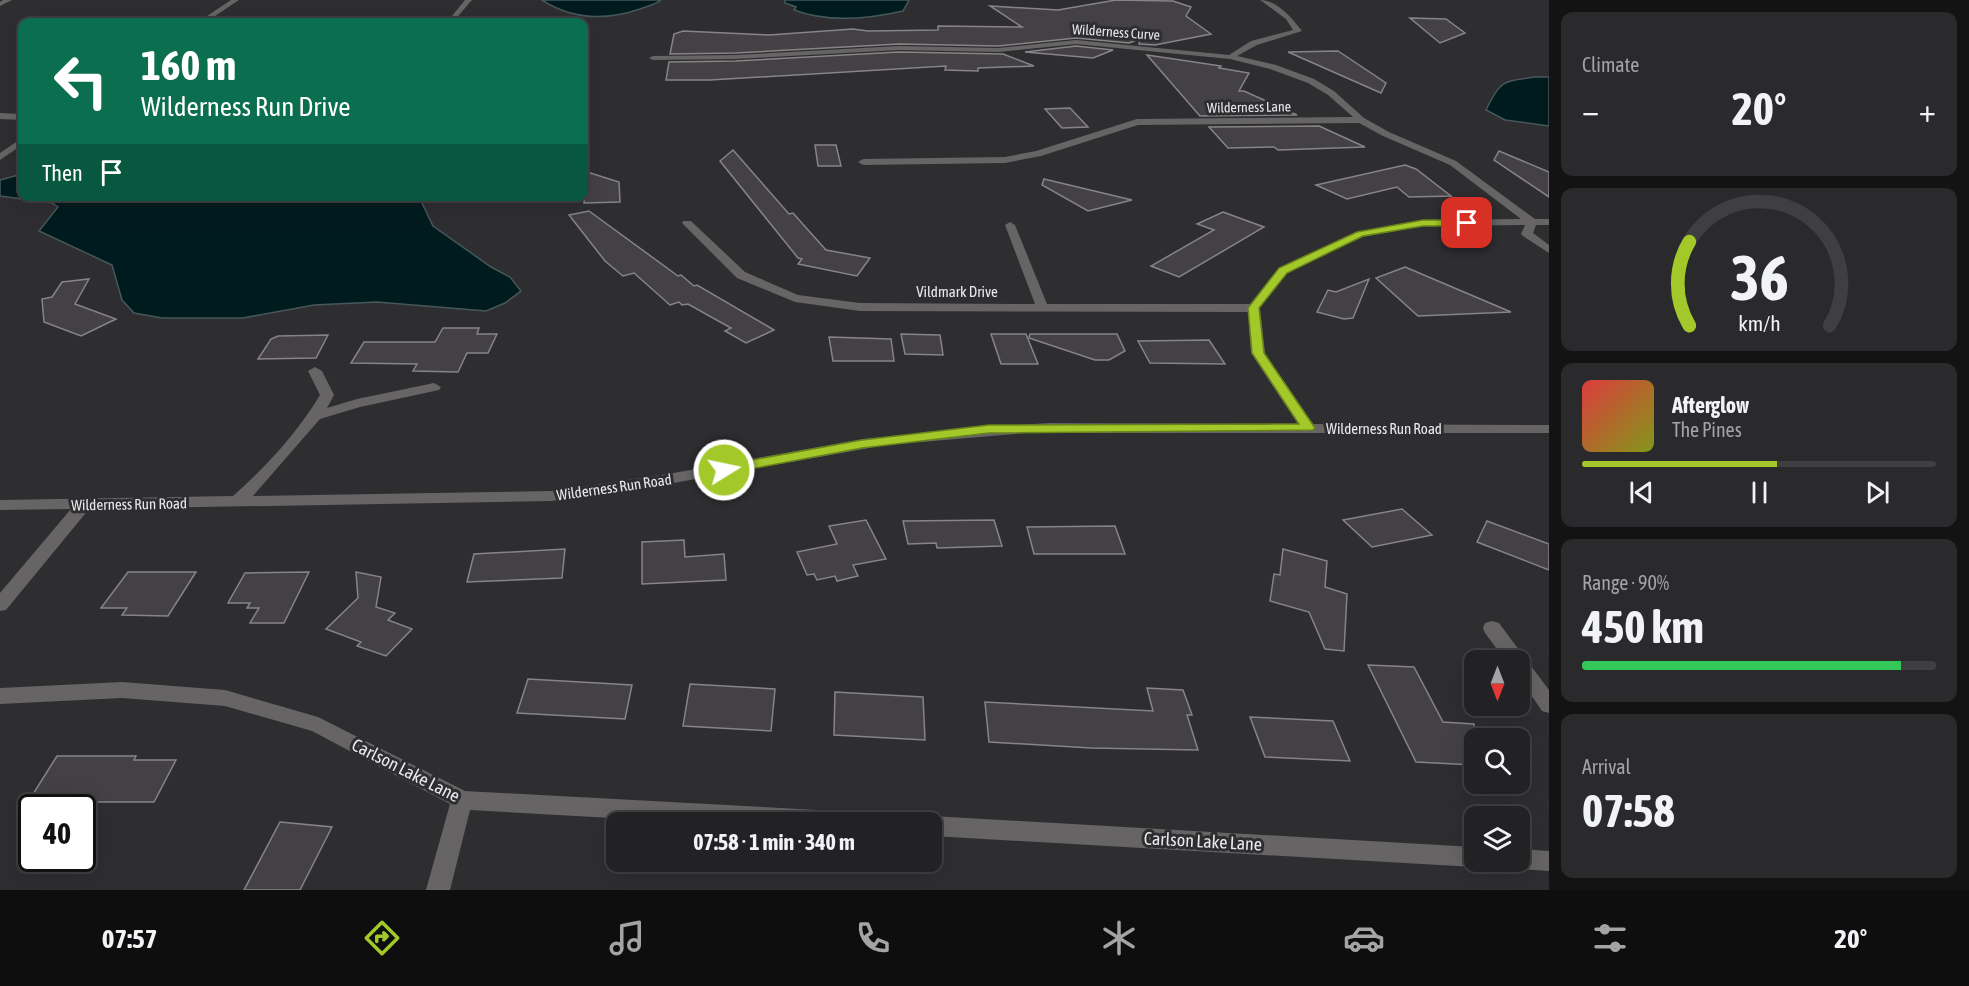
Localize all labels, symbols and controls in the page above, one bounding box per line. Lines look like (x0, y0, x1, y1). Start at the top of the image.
street label: Wilderness Curve (1071, 21, 1161, 43)
text: 160 m (141, 41, 236, 89)
icon: left (42, 42, 120, 120)
text: Climate (1582, 53, 1639, 76)
text: 20° (1732, 83, 1786, 135)
text: Wilderness Run Drive (141, 91, 351, 122)
text: − (1582, 91, 1599, 129)
text: + (1919, 91, 1936, 129)
street label: Wilderness Lane (1207, 98, 1291, 116)
icon: arrive (95, 156, 128, 189)
text: Then (42, 160, 83, 186)
pin (1441, 197, 1492, 248)
icon: arrive (1450, 206, 1483, 239)
text: 36 (1730, 243, 1788, 314)
street label: Vildmark Drive (916, 283, 998, 300)
text: km/h (1738, 312, 1780, 337)
text: Afterglow (1672, 392, 1749, 418)
text: The Pines (1672, 418, 1742, 441)
street label: Wilderness Run Road (1326, 420, 1442, 437)
position arrow (692, 438, 756, 502)
street label: Wilderness Run Road (555, 471, 673, 503)
icon: previous (1625, 476, 1658, 509)
icon: pause (1743, 476, 1776, 509)
icon: next (1861, 476, 1894, 509)
street label: Wilderness Run Road (71, 494, 187, 514)
text: Range · 90% (1582, 571, 1669, 594)
text: 450 km (1582, 601, 1704, 653)
north arrow (1464, 650, 1530, 716)
map controls (1464, 650, 1530, 872)
button: search (1464, 728, 1530, 794)
street label: Carlson Lake Lane (349, 734, 463, 806)
text: Arrival (1582, 755, 1631, 778)
text: 07:58 (1582, 785, 1675, 837)
speed limit sign: 40 (18, 794, 96, 872)
button: layers (1464, 806, 1530, 872)
street label: Carlson Lake Lane (1143, 827, 1263, 855)
text: 07:58 · 1 min · 340 m (693, 829, 855, 855)
icon: directions (361, 917, 403, 959)
icon: music (606, 917, 648, 959)
icon: phone (852, 917, 894, 959)
icon: climate (1098, 917, 1140, 959)
icon: car (1343, 917, 1385, 959)
icon: filters (1589, 917, 1631, 959)
text: 07:57 (102, 923, 157, 954)
text: 20° (1834, 923, 1867, 954)

